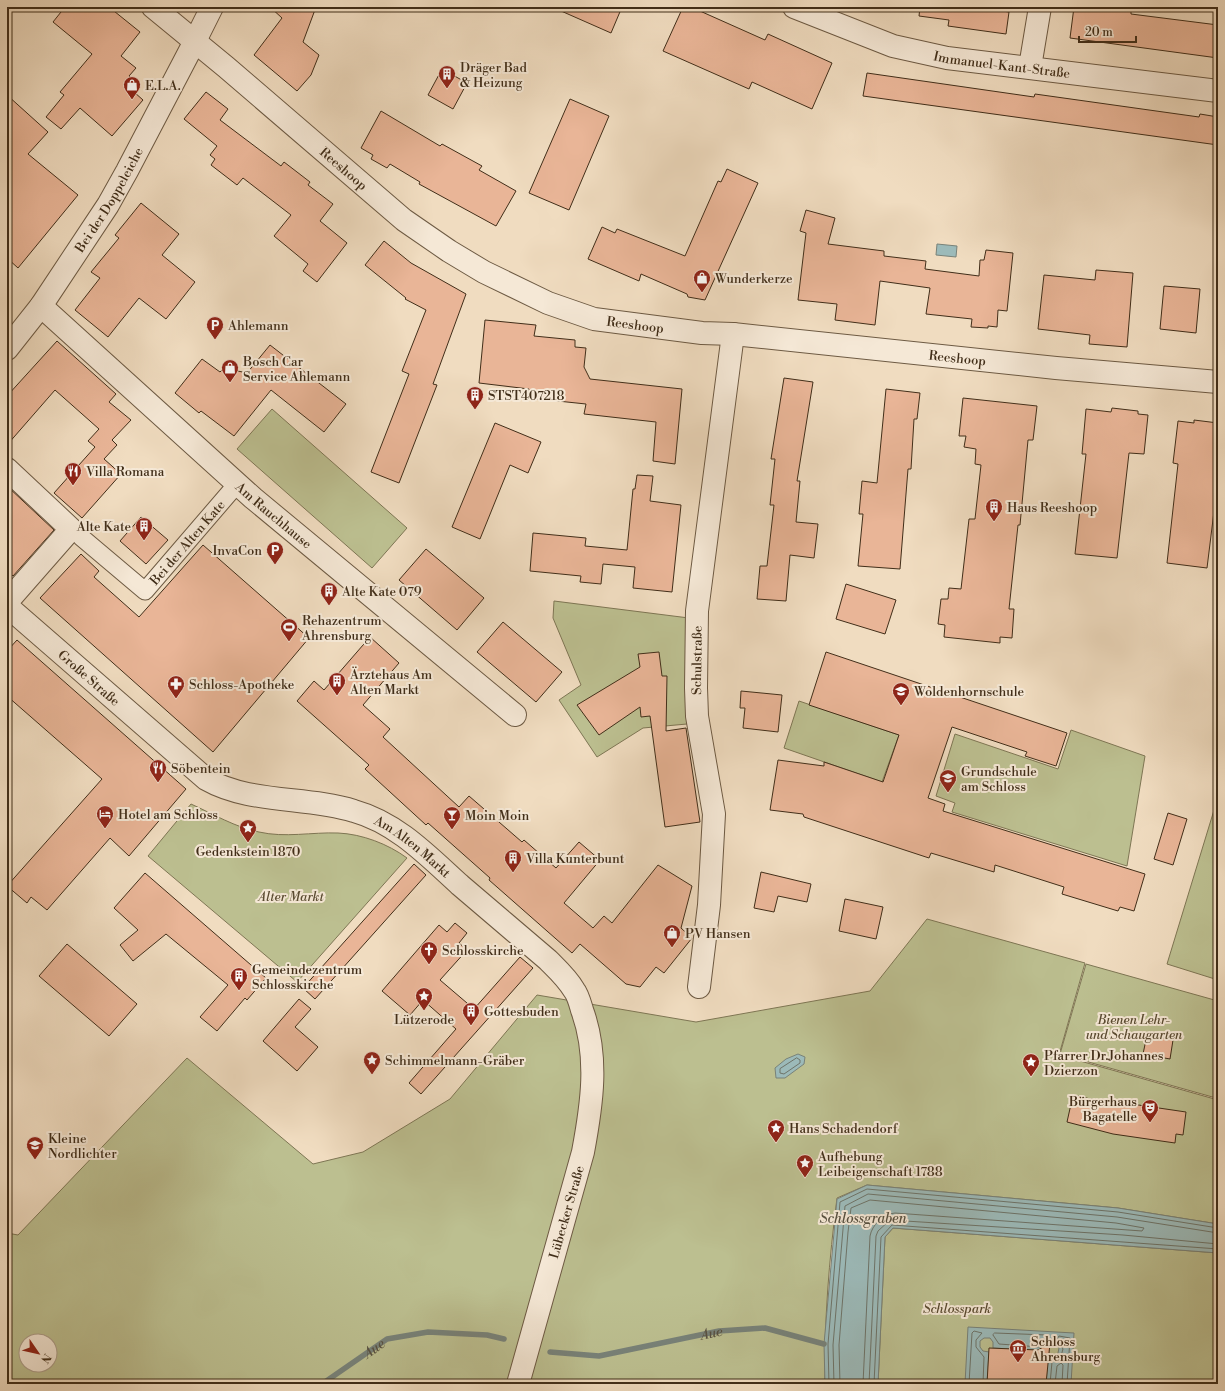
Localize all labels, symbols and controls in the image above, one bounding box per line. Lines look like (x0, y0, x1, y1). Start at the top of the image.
scale bar (1079, 18, 1136, 44)
text: 20 m (1085, 25, 1113, 40)
street label: Immanuel-Kant-Straße (932, 48, 1071, 82)
place label: Dräger Bad & Heizung (460, 60, 527, 91)
building icon: Dräger Bad & Heizung (437, 64, 457, 89)
shop icon: E.L.A. (122, 75, 142, 100)
place label: E.L.A. (145, 78, 181, 94)
street label: Reeshoop (316, 144, 370, 194)
street label: Bei der Doppeleiche (71, 145, 147, 256)
shop icon: Wunderkerze (692, 268, 712, 293)
place label: Wunderkerze (714, 271, 793, 287)
street label: Reeshoop (605, 314, 665, 337)
parking icon: Ahlemann (205, 315, 225, 340)
place label: Ahlemann (227, 318, 289, 334)
street label: Reeshoop (928, 348, 987, 370)
place label: Bosch Car Service Ahlemann (242, 354, 351, 385)
shop icon: Bosch Car Service Ahlemann (220, 358, 240, 383)
building icon: STST407218 (465, 385, 485, 410)
place label: STST407218 (488, 388, 564, 404)
restaurant icon: Villa Romana (63, 461, 83, 486)
place label: Villa Romana (85, 464, 165, 480)
street label: Am Rauchhause (231, 479, 315, 553)
street label: Bei der Alten Kate (146, 497, 229, 589)
building icon: Haus Reeshoop (984, 497, 1004, 522)
place label: Haus Reeshoop (1007, 500, 1097, 516)
building icon: Alte Kate (134, 516, 154, 541)
place label: Alte Kate (76, 519, 131, 535)
parking icon: InvaCon (265, 540, 285, 565)
place label: InvaCon (212, 543, 262, 559)
building icon: Alte Kate 079 (319, 581, 339, 606)
place label: Alte Kate 079 (341, 584, 422, 600)
place label: Rehazentrum Ahrensburg (301, 613, 382, 644)
sports icon: Rehazentrum Ahrensburg (279, 617, 299, 642)
street label: Schulstraße (689, 625, 706, 695)
street label: Große Straße (54, 647, 123, 710)
place label: Ärztehaus Am Alten Markt (349, 666, 433, 698)
building icon: Ärztehaus Am Alten Markt (327, 671, 347, 696)
pharmacy icon: Schloss-Apotheke (166, 674, 186, 699)
place label: Schloss-Apotheke (189, 677, 295, 693)
school or university icon: Woldenhornschule (891, 681, 911, 706)
place label: Woldenhornschule (913, 684, 1025, 700)
restaurant icon: Söbentein (148, 758, 168, 783)
place label: Söbentein (171, 761, 231, 777)
place label: Grundschule am Schloss (961, 764, 1037, 795)
school or university icon: Grundschule am Schloss (938, 768, 958, 793)
hotel icon: Hotel am Schloss (95, 804, 115, 829)
bar icon: Moin Moin (442, 805, 462, 830)
place label: Hotel am Schloss (118, 807, 218, 823)
place label: Moin Moin (465, 808, 530, 824)
street label: Am Alten Markt (371, 812, 454, 882)
place icon: Gedenkstein 1870 (238, 818, 258, 843)
place label: Gedenkstein 1870 (196, 844, 301, 860)
building icon: Villa Kunterbunt (503, 848, 523, 873)
place label: Villa Kunterbunt (525, 851, 625, 867)
park label: Alter Markt (256, 889, 324, 905)
shop icon: PV Hansen (662, 923, 682, 948)
place label: PV Hansen (685, 926, 751, 942)
church icon: Schlosskirche (419, 940, 439, 965)
place label: Schlosskirche (442, 943, 524, 959)
place label: Gemeindezentrum Schlosskirche (252, 962, 363, 993)
building icon: Gemeindezentrum Schlosskirche (229, 966, 249, 991)
place icon: Lützerode (414, 986, 434, 1011)
building icon: Gottesbuden (461, 1001, 481, 1026)
place label: Gottesbuden (484, 1004, 559, 1020)
place label: Lützerode (394, 1012, 455, 1028)
park label: Bienen Lehr- und Schaugarten (1086, 1012, 1183, 1043)
place label: Pfarrer Dr.Johannes Dzierzon (1044, 1048, 1164, 1079)
place icon: Schimmelmann-Gräber (362, 1050, 382, 1075)
place icon: Pfarrer Dr.Johannes Dzierzon (1021, 1052, 1041, 1077)
place label: Schimmelmann-Gräber (385, 1053, 525, 1069)
place label: Bürgerhaus Bagatelle (1068, 1094, 1137, 1125)
theatre icon: Bürgerhaus Bagatelle (1140, 1098, 1160, 1123)
place icon: Hans Schadendorf (766, 1118, 786, 1143)
place label: Hans Schadendorf (789, 1121, 899, 1137)
place label: Kleine Nordlichter (48, 1131, 117, 1162)
school or university icon: Kleine Nordlichter (25, 1135, 45, 1160)
place label: Aufhebung Leibeigenschaft 1788 (817, 1149, 943, 1180)
place icon: Aufhebung Leibeigenschaft 1788 (795, 1153, 815, 1178)
street label: Lübecker Straße (546, 1163, 588, 1261)
water label: Schlossgraben (820, 1210, 907, 1228)
park label: Schlosspark (923, 1301, 991, 1317)
water label: Aue (697, 1323, 724, 1345)
north arrow (18, 1333, 58, 1373)
place label: Schloss Ahrensburg (1030, 1334, 1101, 1365)
water label: Aue (358, 1335, 389, 1364)
museum icon: Schloss Ahrensburg (1008, 1338, 1028, 1363)
text: N (37, 1351, 54, 1366)

